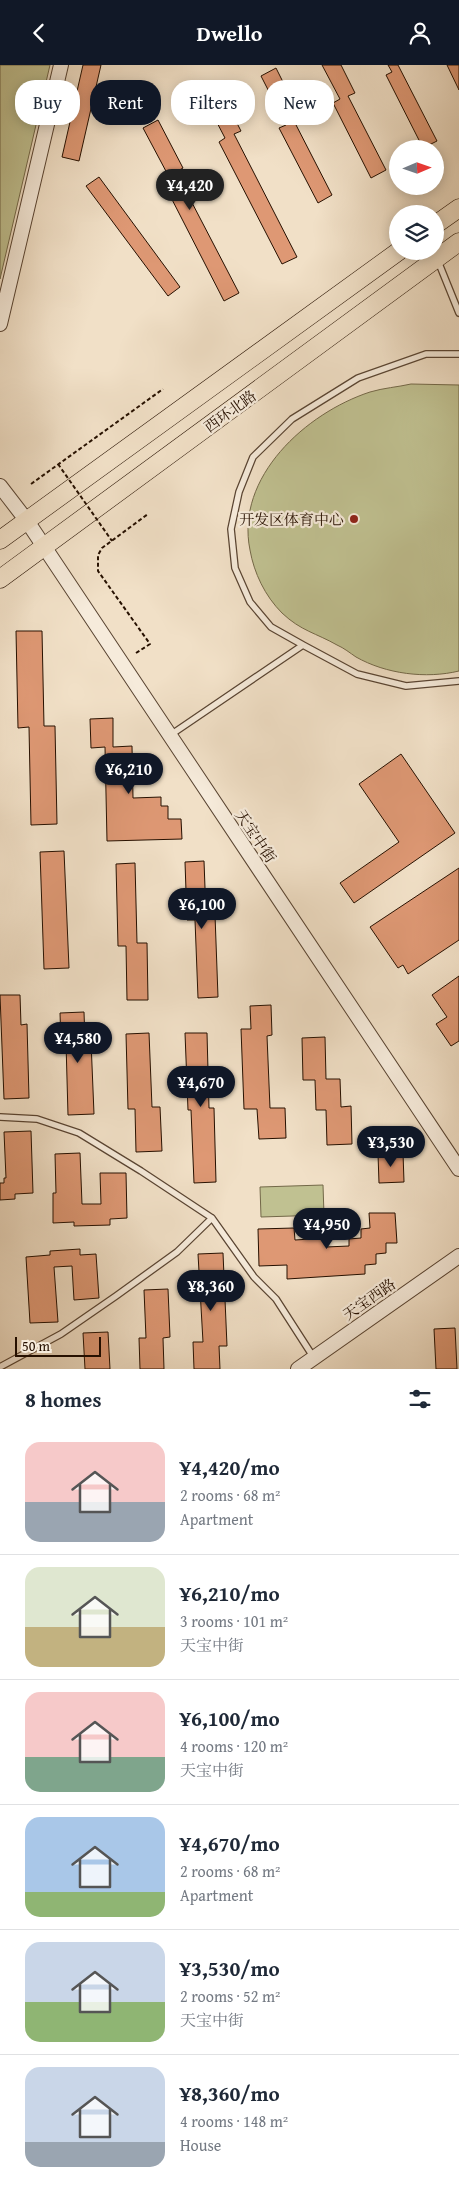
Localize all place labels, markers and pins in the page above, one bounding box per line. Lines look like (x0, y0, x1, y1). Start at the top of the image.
pin: ¥4,420 (149, 169, 231, 211)
place label: 开发区体育中心 (239, 509, 344, 530)
marker: 开发区体育中心 (348, 513, 360, 525)
pin: ¥6,210 (88, 753, 170, 795)
pin: ¥6,100 (161, 887, 243, 930)
pin: ¥4,580 (37, 1021, 119, 1064)
pin: ¥4,670 (160, 1065, 242, 1108)
pin: ¥3,530 (350, 1125, 432, 1168)
pin: ¥4,950 (286, 1207, 368, 1250)
pin: ¥8,360 (170, 1269, 252, 1312)

